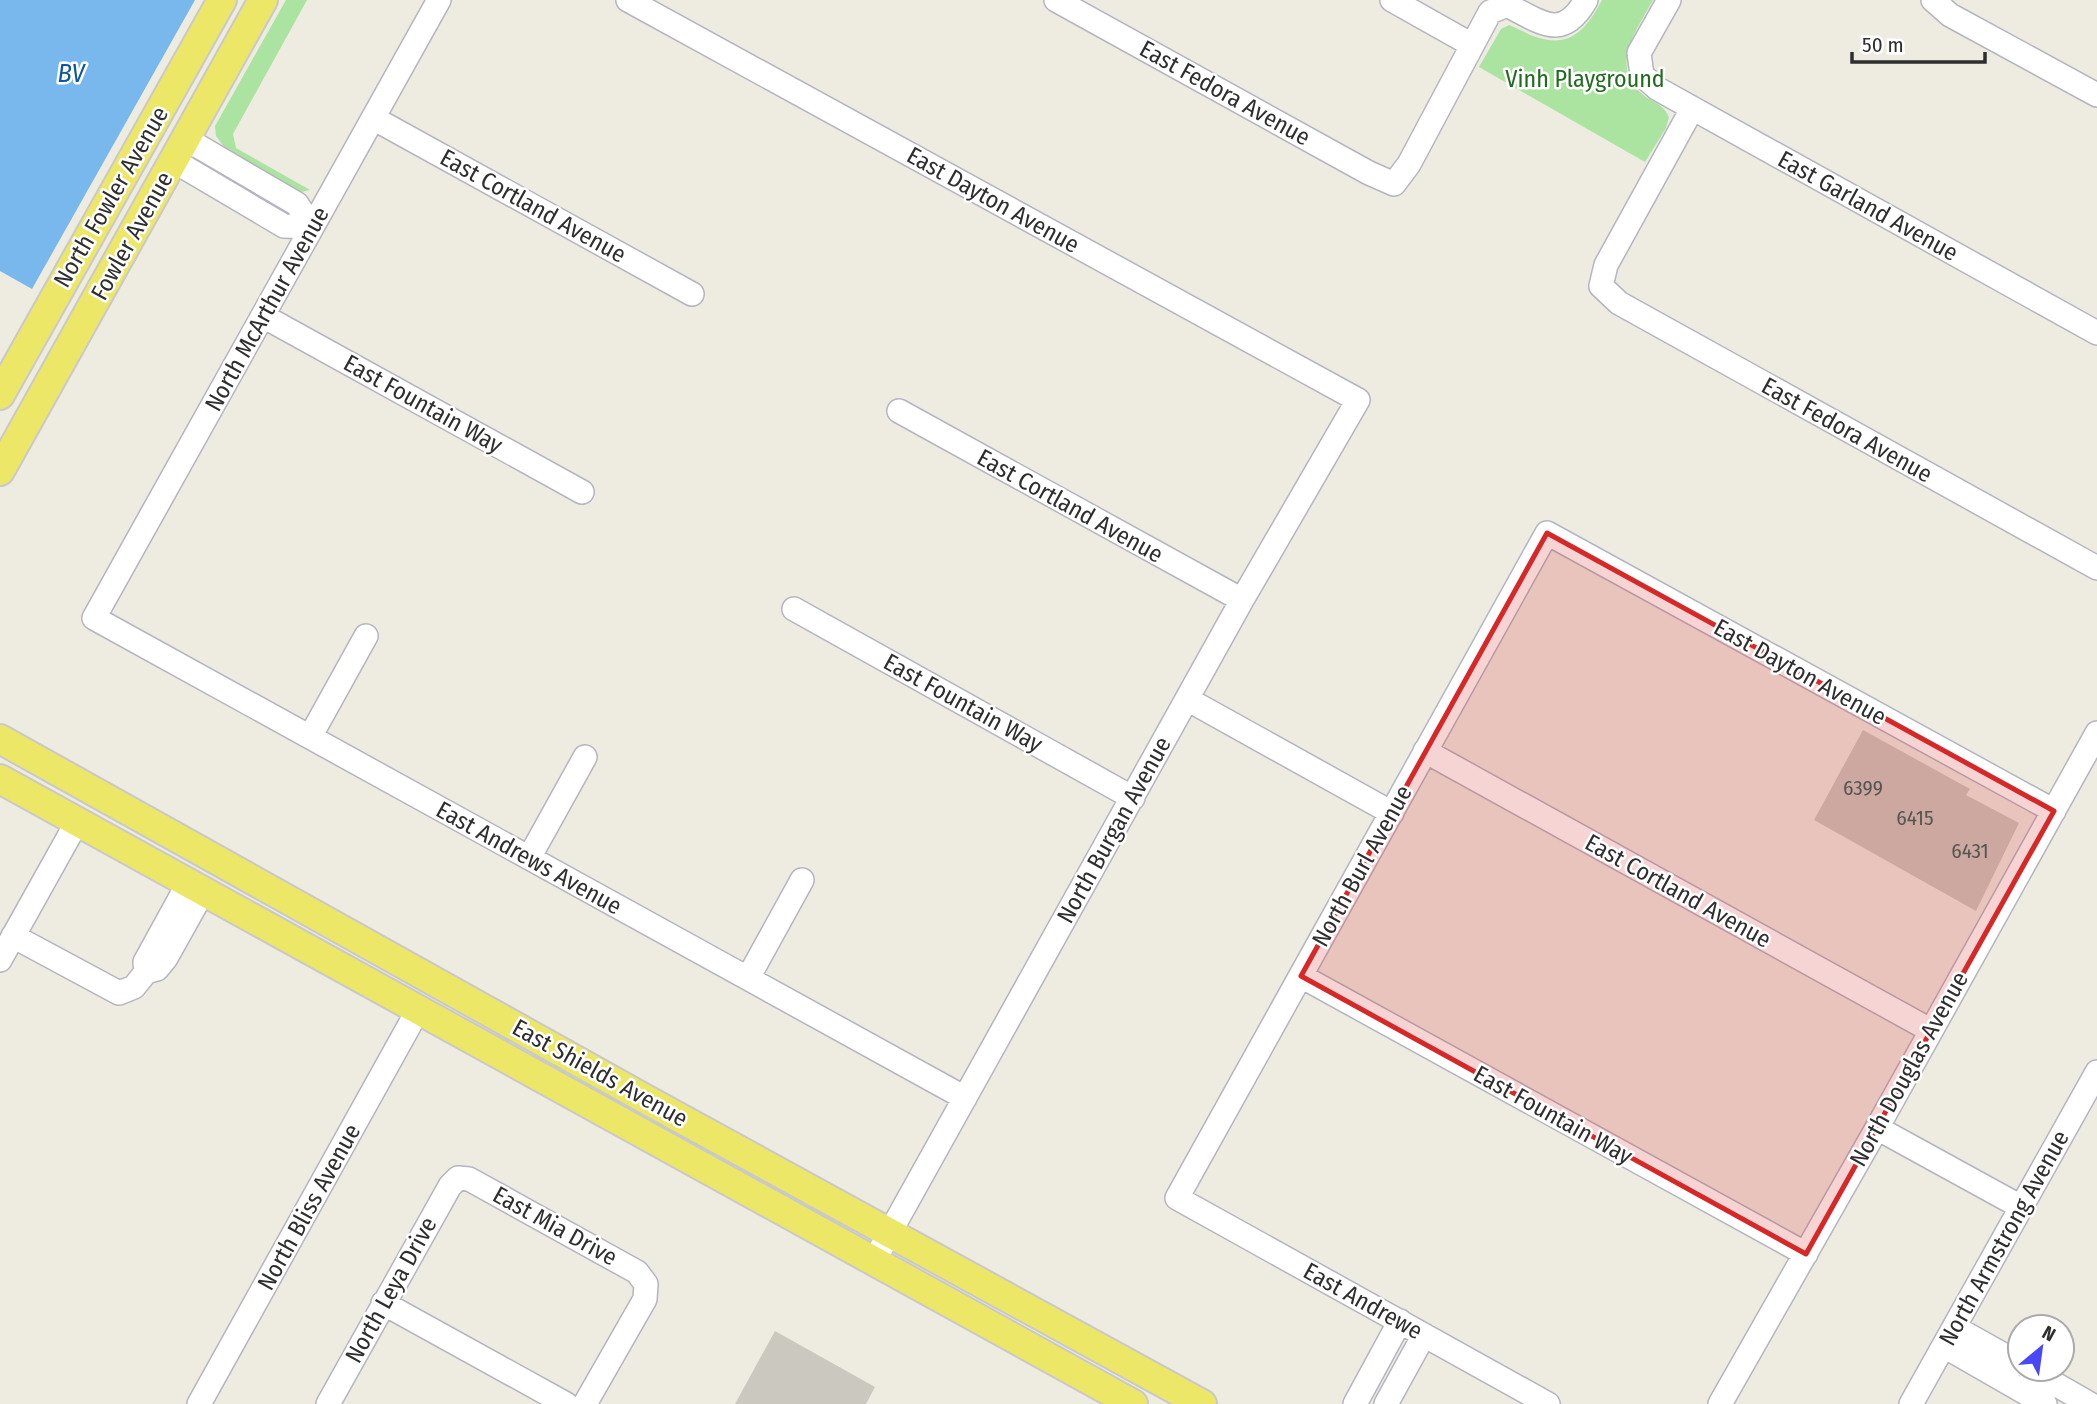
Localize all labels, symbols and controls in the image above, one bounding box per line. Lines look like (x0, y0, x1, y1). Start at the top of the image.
scale bar (1852, 21, 1985, 65)
text: 50 m (1862, 32, 1904, 58)
street label: East Fedora Avenue (1135, 35, 1315, 151)
water label: BV (58, 58, 86, 89)
park label: Vinh Playground (1505, 65, 1665, 93)
street label: North Fowler Avenue (48, 101, 174, 293)
street label: East Dayton Avenue (902, 141, 1084, 259)
street label: East Cortland Avenue (435, 143, 631, 269)
street label: East Garland Avenue (1773, 145, 1963, 267)
street label: Fowler Avenue (85, 167, 179, 305)
street label: North McArthur Avenue (199, 202, 335, 416)
street label: East Fountain Way (339, 349, 507, 459)
street label: East Fedora Avenue (1757, 372, 1937, 488)
street label: East Cortland Avenue (972, 443, 1168, 569)
street label: East Dayton Avenue (1709, 613, 1891, 731)
street label: East Fountain Way (879, 648, 1047, 758)
street label: North Burgan Avenue (1051, 732, 1177, 928)
house number: 6399 (1843, 775, 1883, 801)
street label: North Burl Avenue (1306, 781, 1418, 951)
street label: East Andrews Avenue (431, 795, 627, 921)
house number: 6415 (1896, 805, 1934, 831)
street label: East Cortland Avenue (1580, 828, 1776, 954)
house number: 6431 (1951, 838, 1989, 864)
street label: North Douglas Avenue (1844, 967, 1974, 1171)
street label: East Shields Avenue (508, 1013, 692, 1133)
street label: East Fountain Way (1469, 1060, 1637, 1170)
street label: North Bliss Avenue (252, 1119, 366, 1295)
street label: North Armstrong Avenue (1933, 1126, 2075, 1350)
street label: East Mia Drive (488, 1180, 622, 1272)
street label: North Leya Drive (339, 1212, 443, 1368)
street label: East Andrewe (1299, 1257, 1427, 1345)
north arrow (2006, 1313, 2076, 1383)

